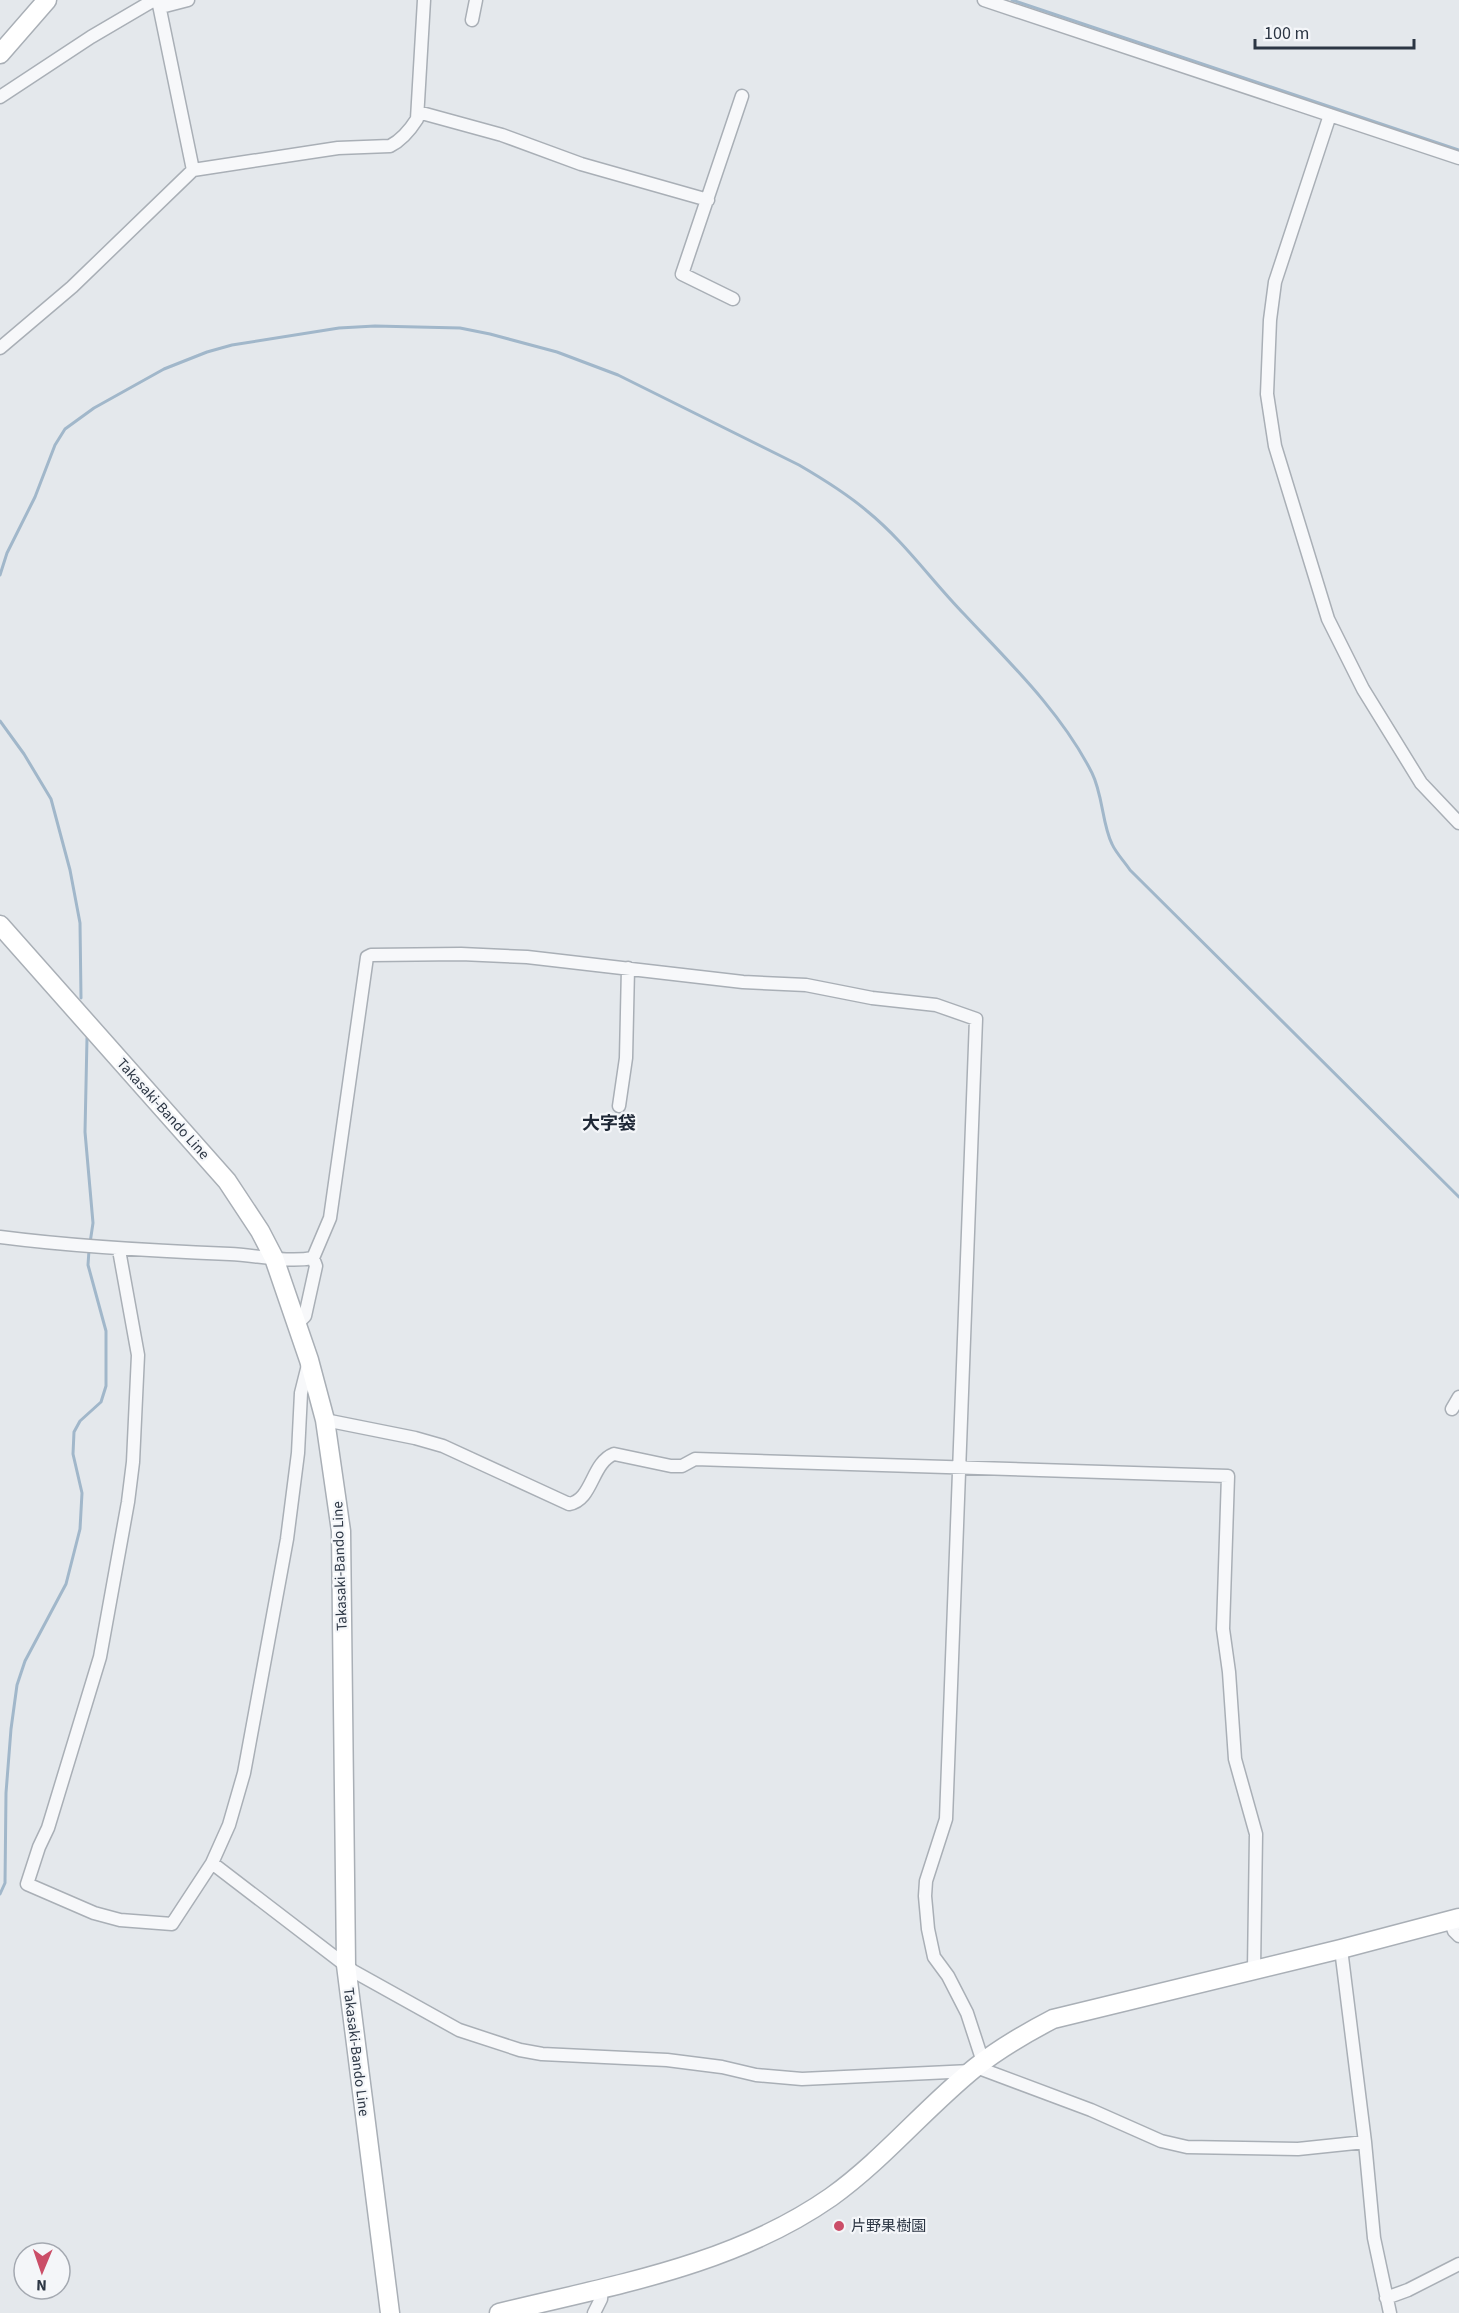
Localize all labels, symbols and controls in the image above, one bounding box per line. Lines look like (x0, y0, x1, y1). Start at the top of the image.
scale bar (1255, 12, 1414, 50)
text: 100 m (1264, 21, 1309, 46)
street label: Takasaki-Bando Line (112, 1054, 214, 1164)
district label: 大字袋 (582, 1111, 636, 1136)
street label: Takasaki-Bando Line (327, 1501, 353, 1631)
street label: Takasaki-Bando Line (338, 1986, 374, 2118)
place label: 片野果樹園 (851, 2216, 926, 2237)
marker: 片野果樹園 (832, 2219, 846, 2233)
north arrow (12, 2241, 72, 2301)
text: N (36, 2274, 47, 2296)

